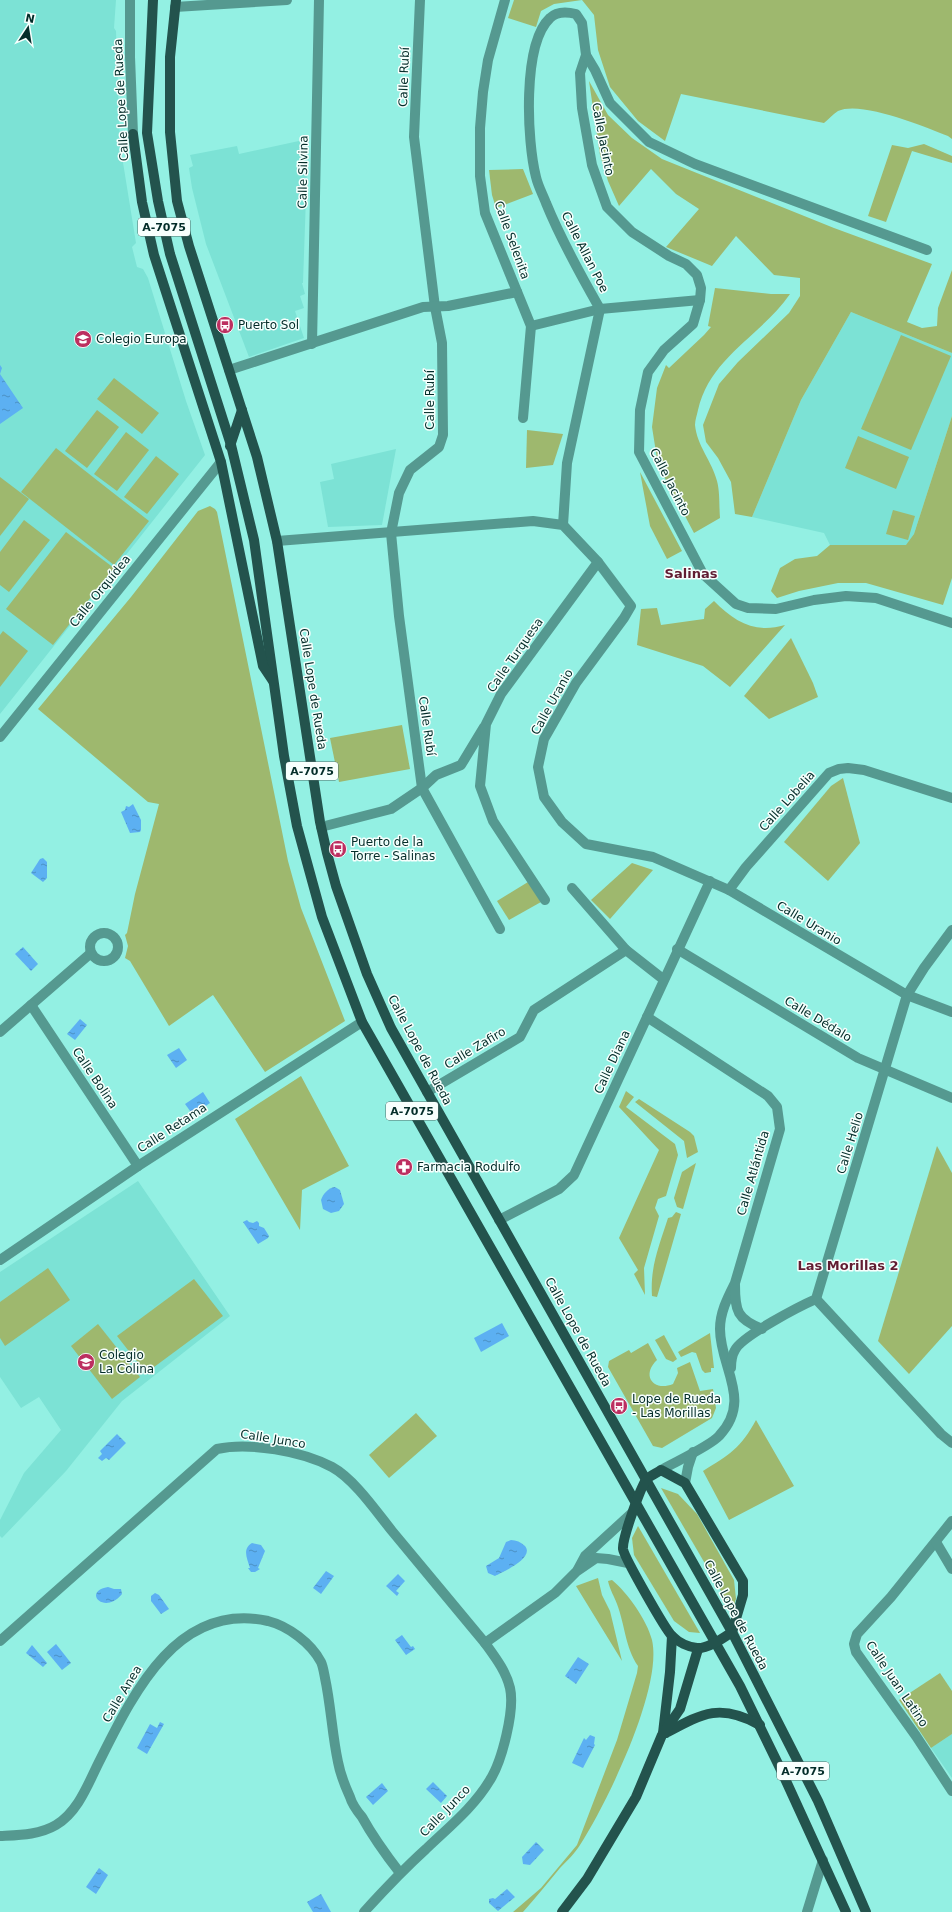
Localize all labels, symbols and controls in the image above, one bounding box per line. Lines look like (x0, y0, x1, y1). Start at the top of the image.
north arrow (8, 8, 48, 48)
text: N (24, 11, 36, 26)
street label: Calle Lope de Rueda (111, 38, 131, 162)
street label: Calle Rubí (396, 46, 412, 107)
street label: Calle Jacinto (589, 101, 617, 177)
street label: Calle Silvina (295, 135, 311, 209)
street label: Calle Selenita (491, 199, 533, 281)
street label: Calle Allan Poe (559, 209, 611, 295)
road number: A-7075 (138, 218, 190, 236)
bus stop icon: Puerto Sol (215, 315, 235, 335)
place label: Puerto Sol (238, 318, 299, 332)
school or university icon: Colegio Europa (73, 329, 93, 349)
place label: Colegio Europa (96, 332, 187, 346)
street label: Calle Rubí (423, 369, 437, 430)
street label: Calle Jacinto (647, 446, 693, 518)
street label: Calle Orquídea (67, 552, 133, 630)
district label: Salinas (665, 566, 718, 581)
street label: Calle Turquesa (484, 615, 546, 695)
street label: Calle Lope de Rueda (296, 627, 330, 751)
street label: Calle Uranio (528, 667, 576, 737)
street label: Calle Rubí (416, 695, 438, 757)
road number: A-7075 (286, 762, 338, 780)
street label: Calle Lobelia (756, 768, 818, 834)
place label: Puerto de la Torre - Salinas (350, 835, 435, 863)
bus stop icon: Puerto de la Torre - Salinas (328, 839, 348, 859)
street label: Calle Uranio (774, 898, 844, 948)
street label: Calle Lope de Rueda (385, 992, 455, 1108)
street label: Calle Dédalo (782, 993, 854, 1045)
street label: Calle Zafiro (442, 1024, 508, 1072)
street label: Calle Diana (591, 1028, 633, 1096)
street label: Calle Bolina (69, 1045, 121, 1111)
street label: Calle Retama (135, 1100, 209, 1156)
road number: A-7075 (386, 1102, 438, 1120)
street label: Calle Helio (834, 1110, 866, 1176)
street label: Calle Atlántida (734, 1129, 772, 1217)
pharmacy icon: Farmacia Rodulfo (394, 1157, 414, 1177)
place label: Farmacia Rodulfo (417, 1160, 520, 1174)
district label: Las Morillas 2 (797, 1258, 899, 1273)
street label: Calle Lope de Rueda (542, 1275, 614, 1389)
place label: Colegio La Colina (99, 1348, 154, 1376)
school or university icon: Colegio La Colina (76, 1352, 96, 1372)
place label: Lope de Rueda - Las Morillas (632, 1392, 721, 1420)
bus stop icon: Lope de Rueda - Las Morillas (609, 1396, 629, 1416)
street label: Calle Junco (239, 1427, 307, 1451)
street label: Calle Lope de Rueda (701, 1557, 771, 1673)
street label: Calle Juan Latino (863, 1638, 931, 1730)
street label: Calle Anea (99, 1663, 145, 1725)
road number: A-7075 (777, 1762, 829, 1780)
street label: Calle Junco (417, 1782, 473, 1840)

